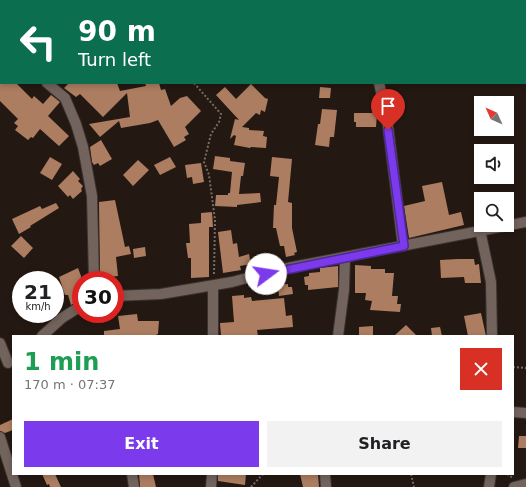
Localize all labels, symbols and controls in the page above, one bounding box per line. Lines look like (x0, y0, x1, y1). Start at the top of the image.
text: 90 m (78, 15, 156, 48)
icon: left (12, 16, 64, 68)
text: Turn left (78, 49, 151, 70)
pin (371, 89, 405, 130)
icon: arrive (377, 95, 399, 117)
north arrow (474, 96, 514, 136)
map controls (474, 96, 514, 232)
button: sound (474, 144, 514, 184)
button: search (474, 192, 514, 232)
position arrow (245, 253, 287, 295)
speed limit sign: 30 (72, 271, 124, 323)
text: 21 (24, 280, 52, 304)
text: km/h (25, 301, 51, 312)
text: 1 min (24, 348, 99, 376)
button: close (460, 348, 502, 390)
text: 170 m · 07:37 (24, 377, 115, 392)
button: Exit (24, 421, 259, 467)
button: Share (267, 421, 502, 467)

